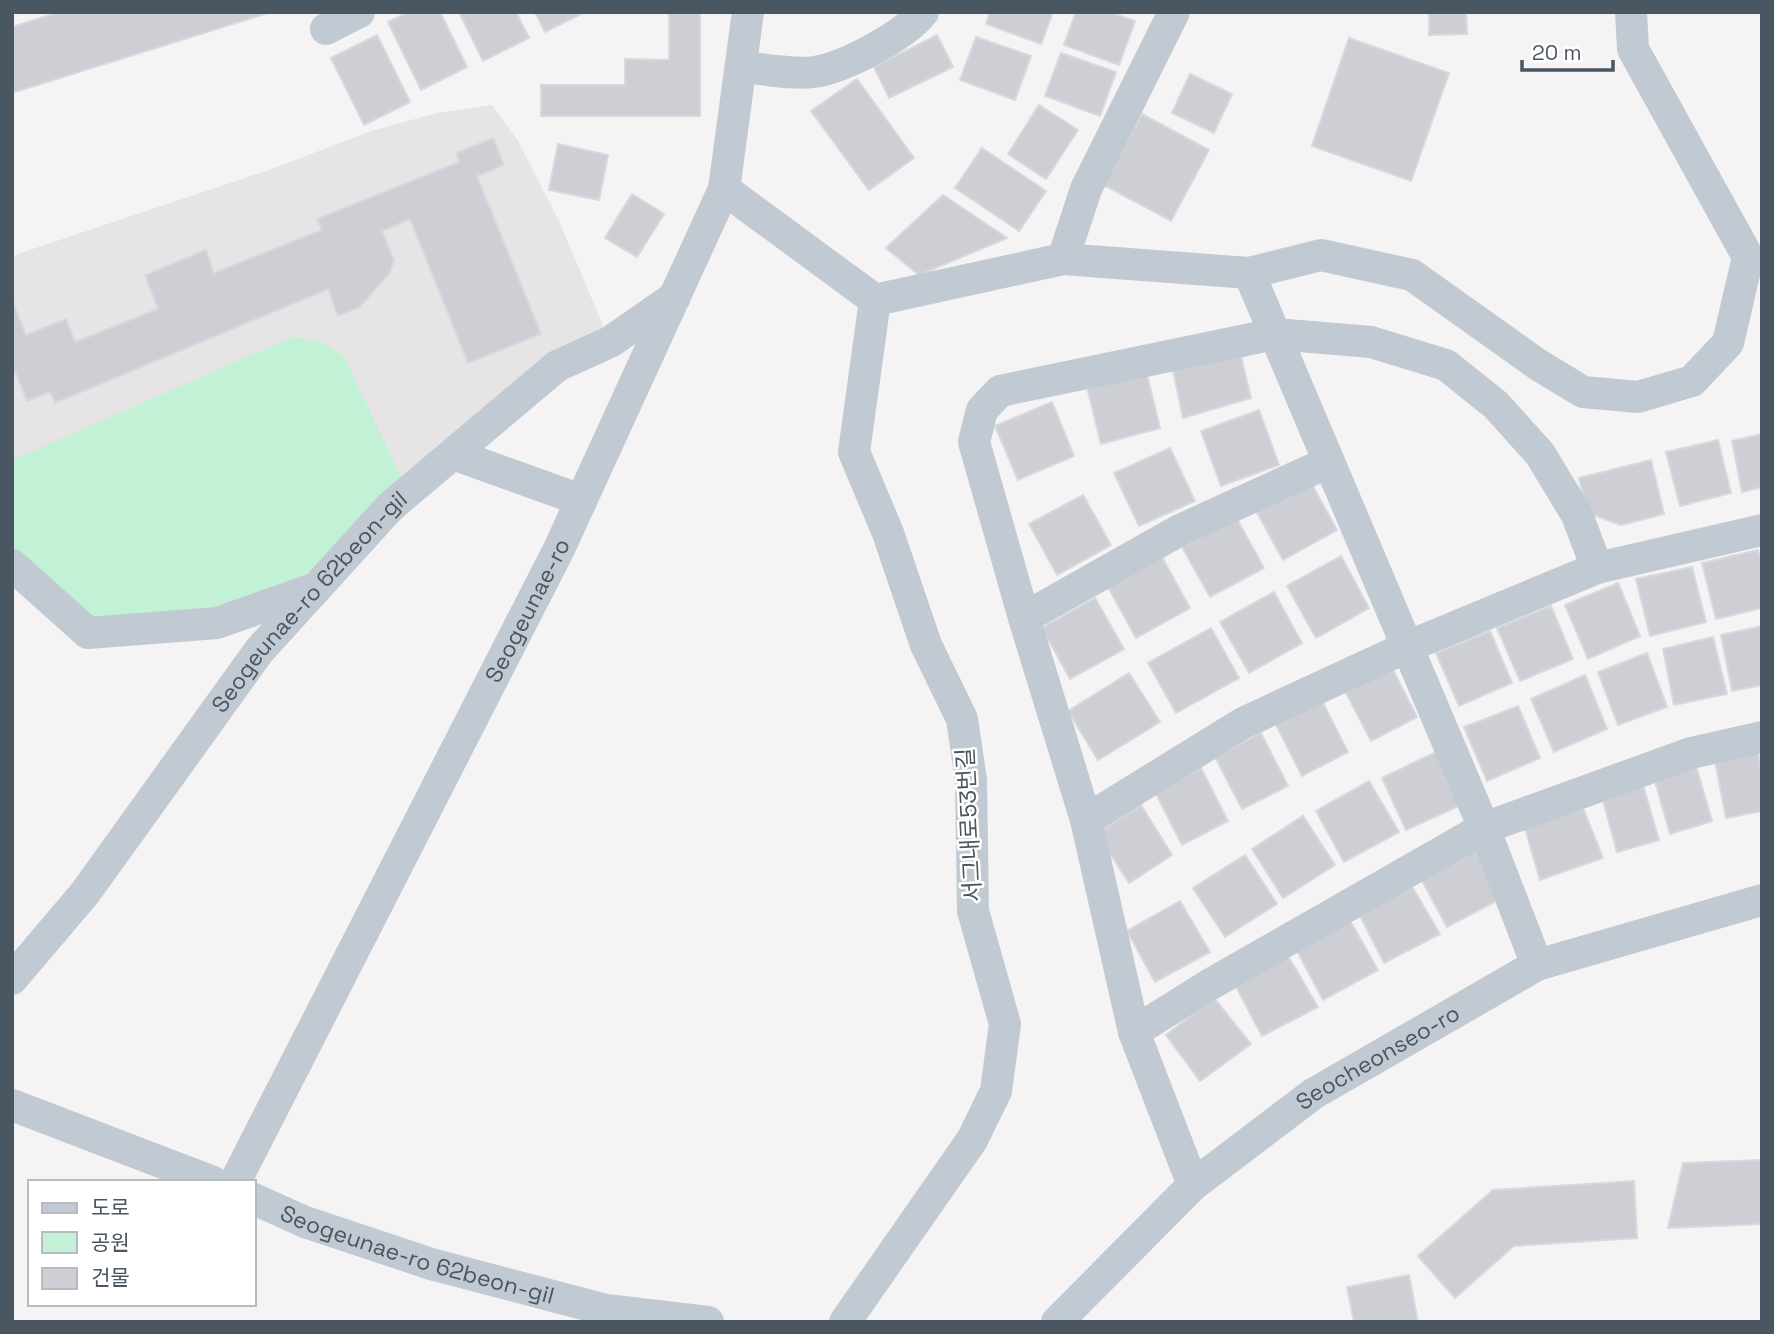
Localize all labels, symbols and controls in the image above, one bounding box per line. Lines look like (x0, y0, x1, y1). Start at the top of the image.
scale bar (1522, 28, 1613, 72)
text: 20 m (1532, 39, 1582, 66)
street label: Seogeunae-ro 62beon-gil (205, 484, 413, 719)
street label: Seogeunae-ro (478, 534, 577, 688)
street label: 서그내로53번길 (950, 747, 988, 903)
street label: Seocheonseo-ro (1290, 998, 1465, 1117)
legend (28, 1180, 256, 1306)
text: 도로 (91, 1194, 130, 1221)
street label: Seogeunae-ro 62beon-gil (276, 1198, 557, 1311)
text: 공원 (91, 1229, 130, 1256)
text: 건물 (91, 1264, 130, 1291)

